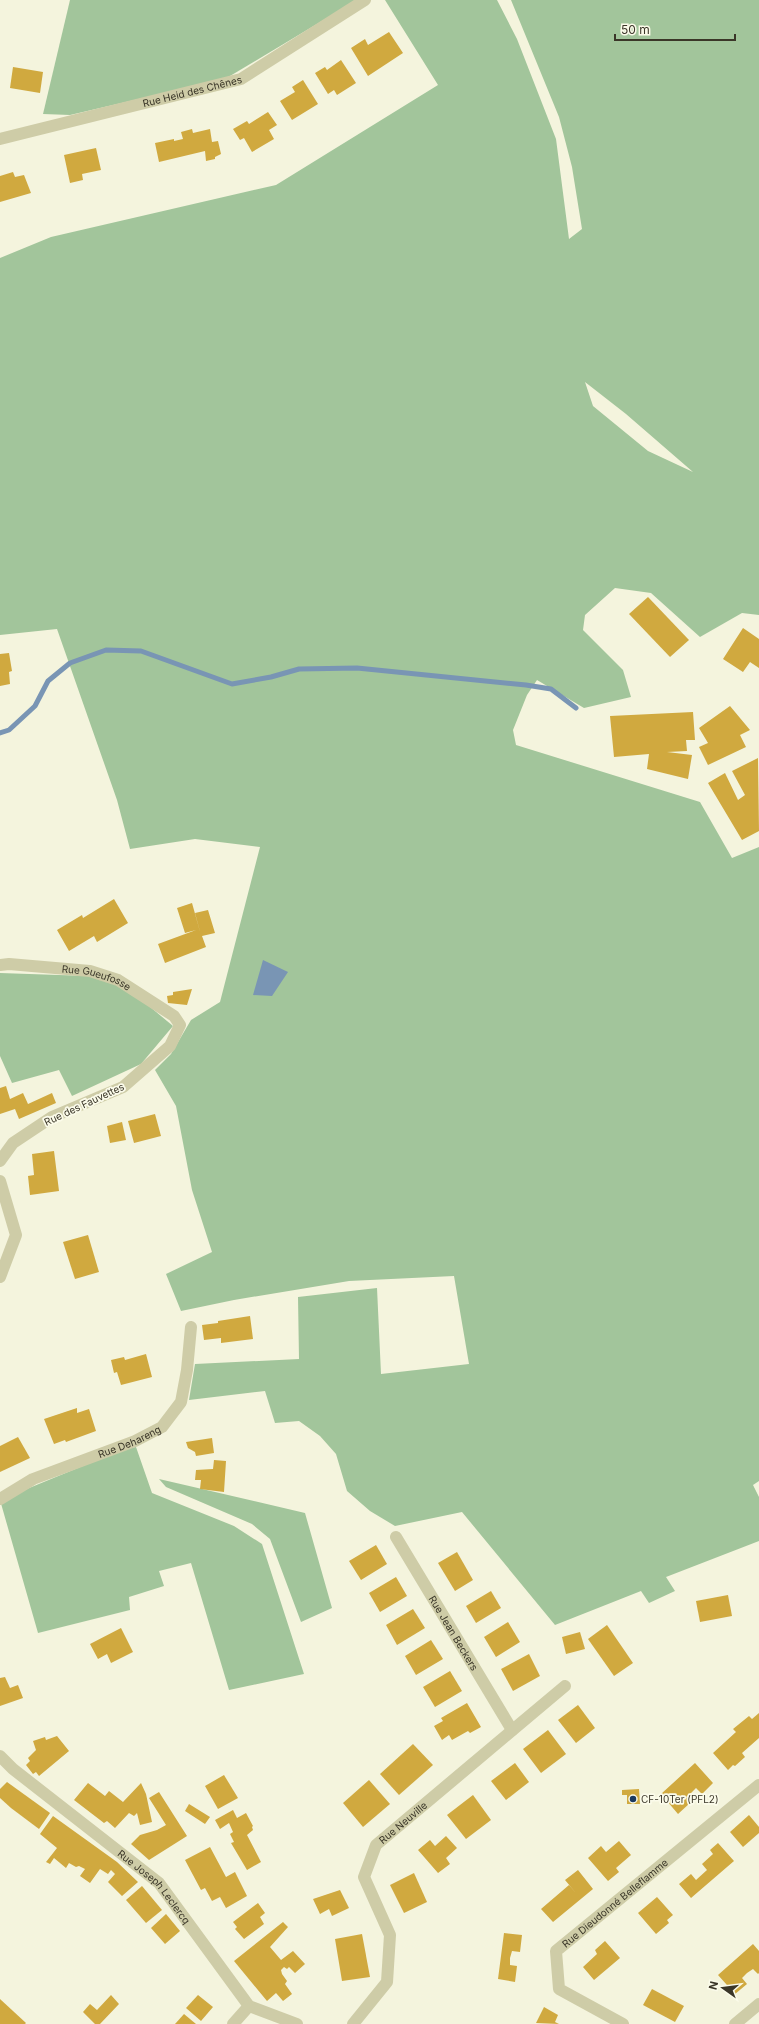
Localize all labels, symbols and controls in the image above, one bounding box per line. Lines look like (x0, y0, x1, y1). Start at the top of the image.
scale bar (615, 16, 735, 42)
text: 50 m (621, 22, 650, 37)
street label: Rue Heid des Chênes (141, 73, 243, 109)
street label: Rue Gueufosse (61, 963, 133, 993)
street label: Rue des Fauvettes (42, 1080, 126, 1128)
street label: Rue Dehareng (96, 1423, 163, 1460)
street label: Rue Jean Beckers (427, 1593, 481, 1673)
place label: CF-10Ter (PFL2) (641, 1793, 719, 1805)
marker: CF-10Ter (PFL2) (628, 1794, 638, 1804)
street label: Rue Neuville (376, 1799, 429, 1846)
street label: Rue Joseph Leclercq (116, 1847, 193, 1926)
street label: Rue Dieudonné Belleflamme (559, 1856, 670, 1950)
north arrow (703, 1968, 743, 2008)
text: N (705, 1980, 721, 1991)

